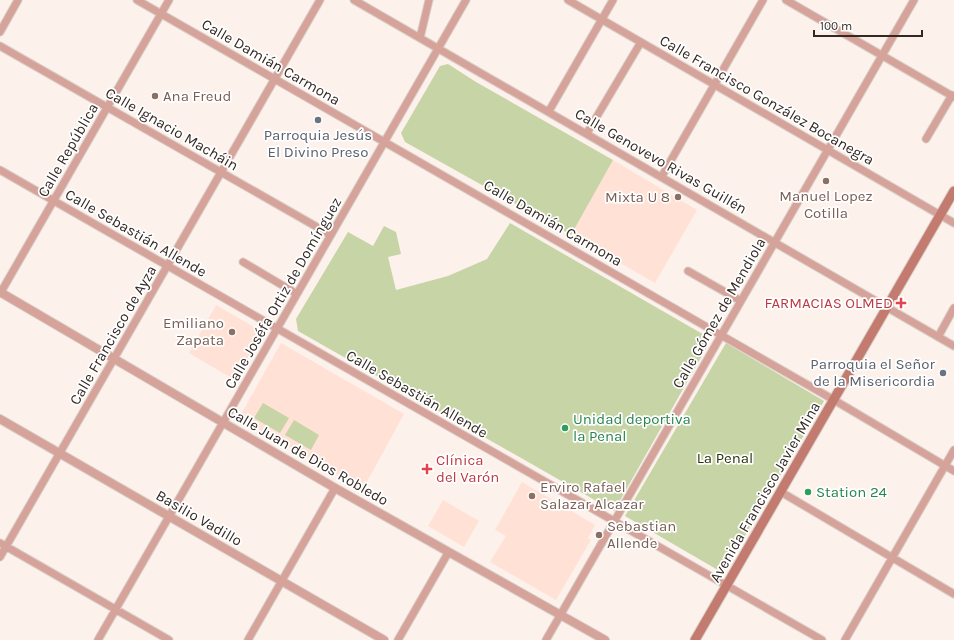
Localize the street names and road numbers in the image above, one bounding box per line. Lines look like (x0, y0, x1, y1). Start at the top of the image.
street label: Calle Damián Carmona (198, 15, 344, 109)
street label: Calle Francisco González Bocanegra (657, 31, 877, 169)
street label: Calle Ignacio Macháin (102, 84, 242, 174)
street label: Calle República (34, 100, 102, 200)
street label: Calle Genovevo Rivas Guillén (572, 104, 750, 218)
street label: Calle Damián Carmona (480, 176, 626, 270)
street label: Calle Sebastián Allende (62, 185, 210, 281)
street label: Calle Joséfa Ortiz de Domínguez (221, 194, 345, 392)
street label: Calle Gómez de Mendiola (668, 234, 770, 392)
street label: Calle Francisco de Ayza (66, 262, 160, 408)
street label: Calle Sebastián Allende (343, 346, 491, 442)
street label: Avenida Francisco Javier Mina (706, 399, 824, 585)
street label: Calle Juan de Dios Robledo (224, 403, 392, 509)
street label: Basilio Vadillo (153, 486, 245, 550)

